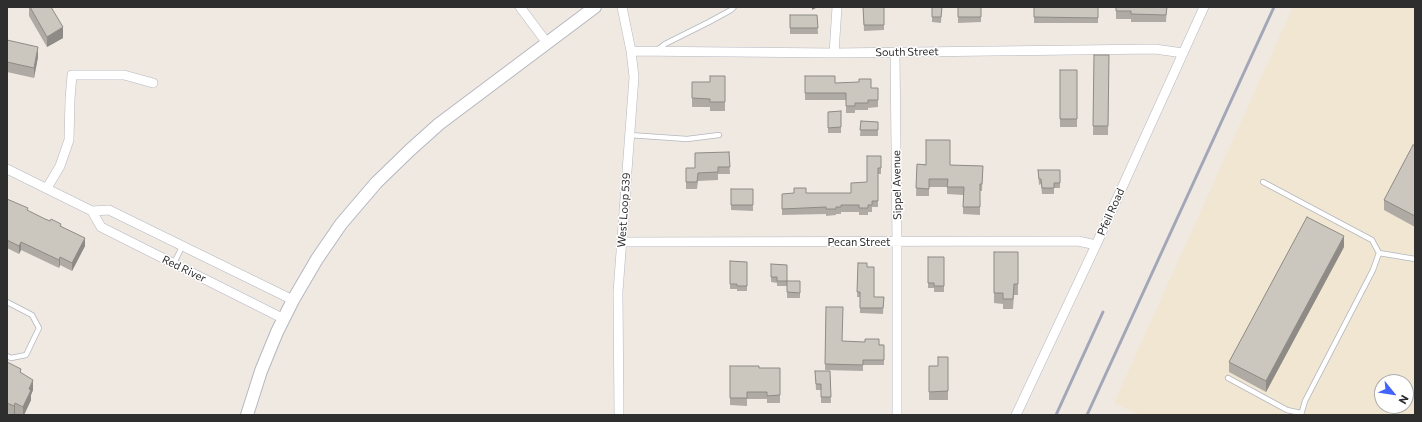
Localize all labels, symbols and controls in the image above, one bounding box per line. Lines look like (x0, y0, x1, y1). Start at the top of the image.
street label: South Street (875, 45, 939, 59)
street label: Sippel Avenue (890, 150, 904, 220)
street label: West Loop 539 (615, 172, 633, 248)
street label: Pfeil Road (1095, 186, 1127, 238)
street label: Pecan Street (827, 235, 891, 249)
street label: Red River (160, 253, 208, 285)
north arrow (1374, 374, 1414, 414)
text: N (1396, 393, 1412, 407)

